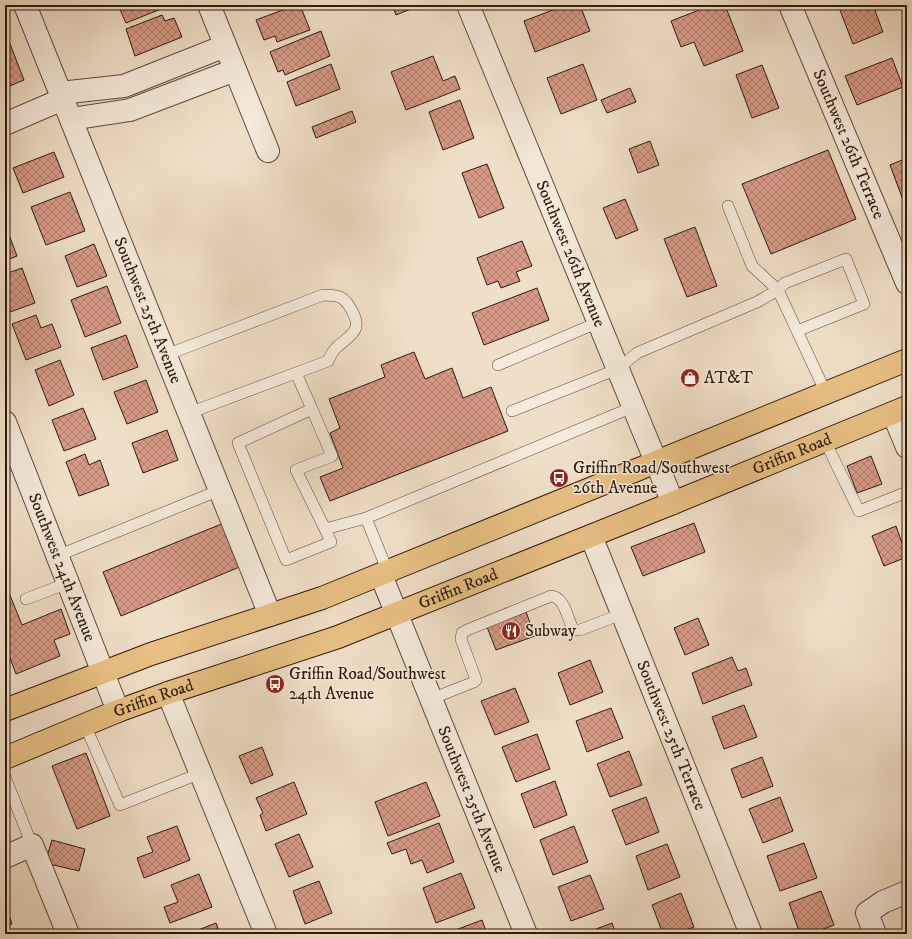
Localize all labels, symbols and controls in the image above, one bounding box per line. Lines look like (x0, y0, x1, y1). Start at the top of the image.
street label: Southwest 26th Terrace (807, 66, 890, 222)
street label: Southwest 26th Avenue (530, 177, 610, 330)
street label: Southwest 25th Avenue (108, 234, 187, 387)
shop icon: AT&T (679, 367, 701, 389)
place label: AT&T (704, 367, 753, 389)
street label: Griffin Road (749, 428, 835, 480)
place label: Griffin Road/Southwest 26th Avenue (573, 457, 730, 499)
bus stop icon: Griffin Road/Southwest 26th Avenue (548, 467, 570, 489)
street label: Southwest 24th Avenue (23, 490, 101, 645)
street label: Griffin Road (415, 563, 502, 615)
restaurant icon: Subway (500, 620, 522, 642)
place label: Subway (525, 620, 577, 642)
street label: Southwest 25th Terrace (631, 657, 711, 814)
place label: Griffin Road/Southwest 24th Avenue (289, 663, 446, 705)
bus stop icon: Griffin Road/Southwest 24th Avenue (264, 673, 286, 695)
street label: Griffin Road (110, 674, 197, 723)
street label: Southwest 25th Avenue (432, 723, 511, 876)

